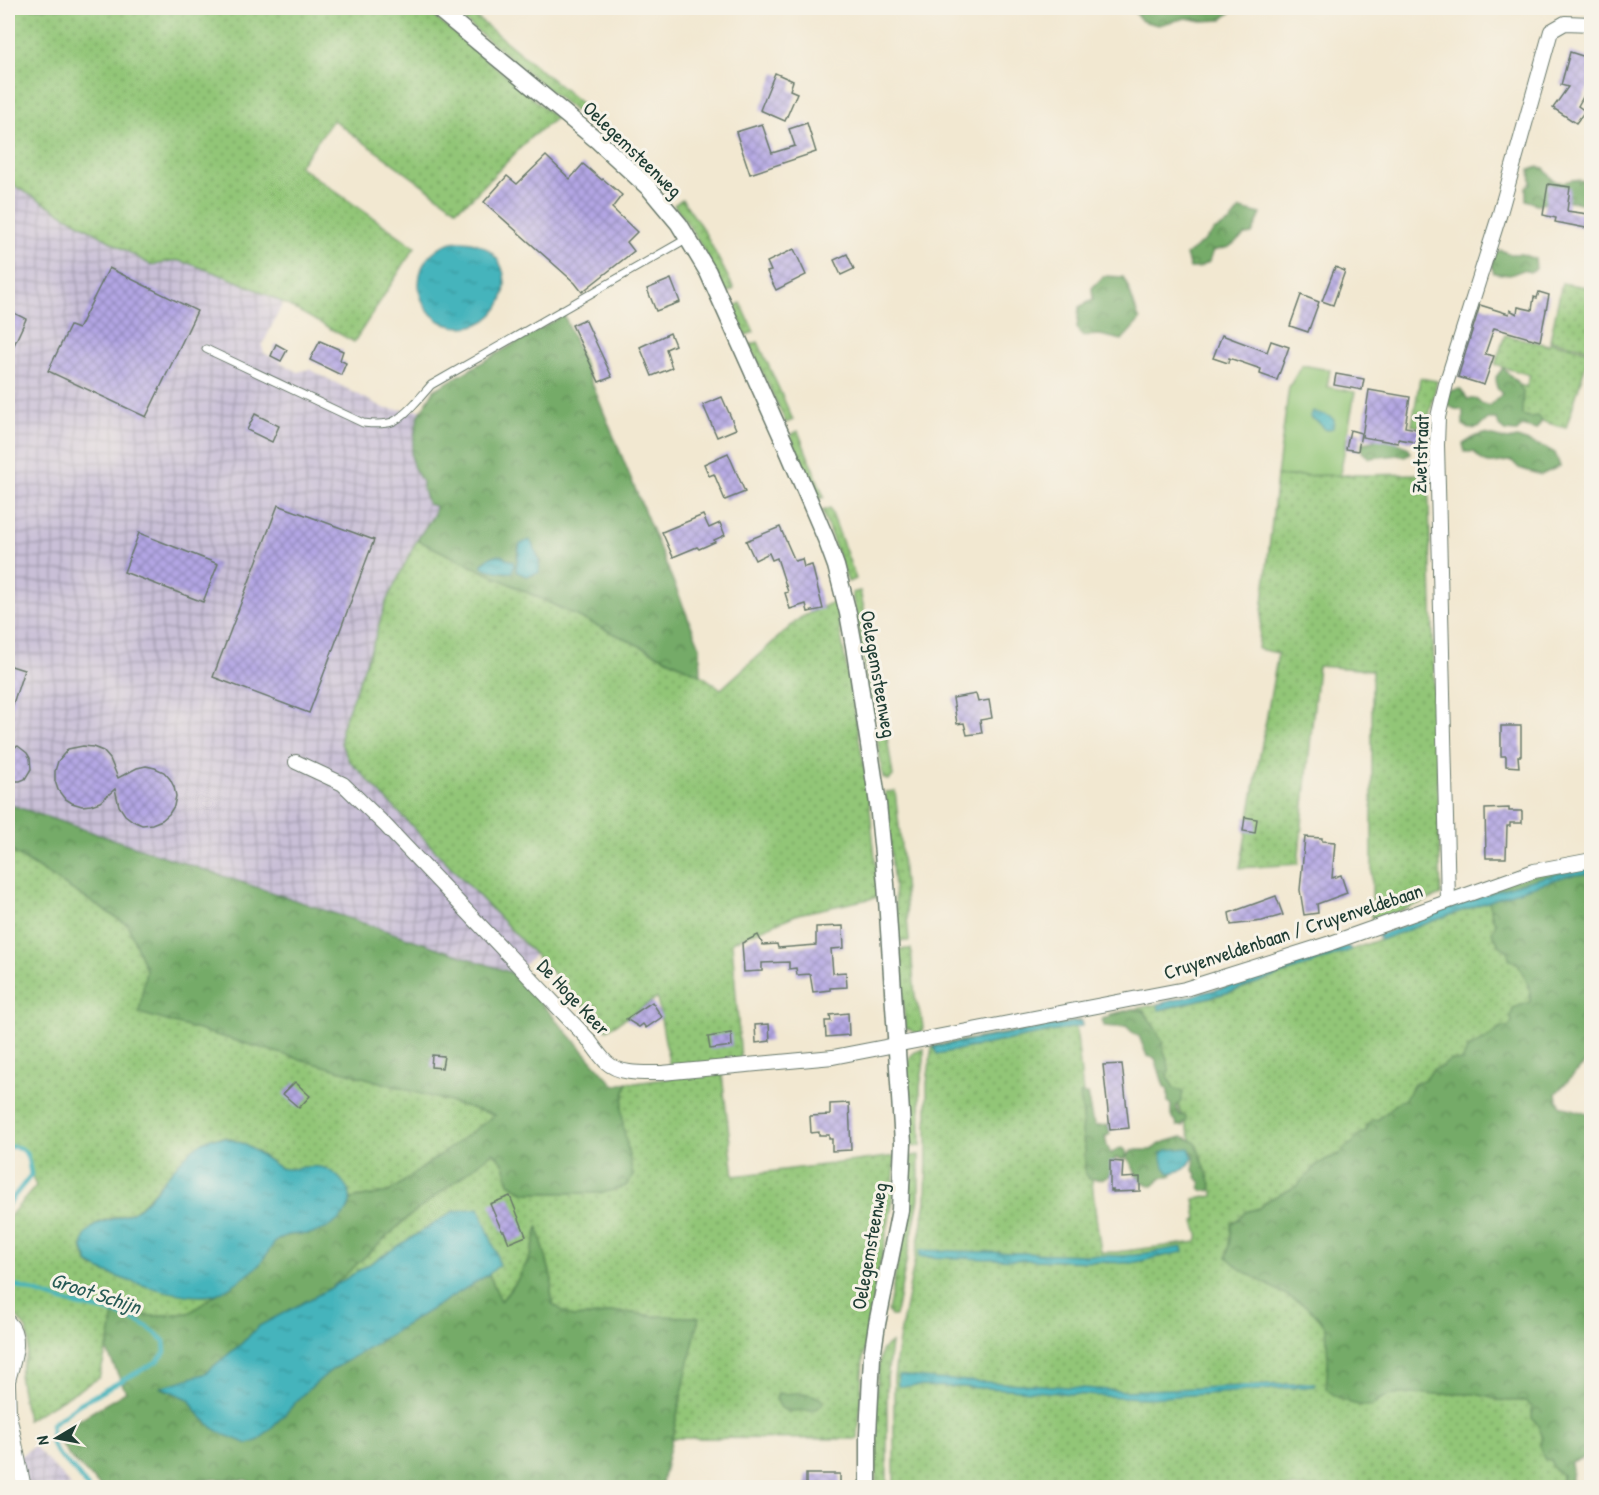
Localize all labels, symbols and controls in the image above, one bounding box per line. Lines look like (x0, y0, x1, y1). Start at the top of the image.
street label: Oelegemsteenweg (577, 95, 689, 203)
street label: Zwetstraat (1405, 413, 1435, 494)
street label: Oelegemsteenweg (855, 608, 903, 740)
street label: Cruyenveldenbaan / Cruyenveldebaan (1160, 876, 1426, 986)
street label: De Hoge Keer (532, 953, 616, 1041)
street label: Oelegemsteenweg (845, 1180, 893, 1312)
water label: Groot Schijn (47, 1265, 146, 1322)
north arrow (27, 1408, 87, 1468)
text: N (31, 1434, 54, 1447)

